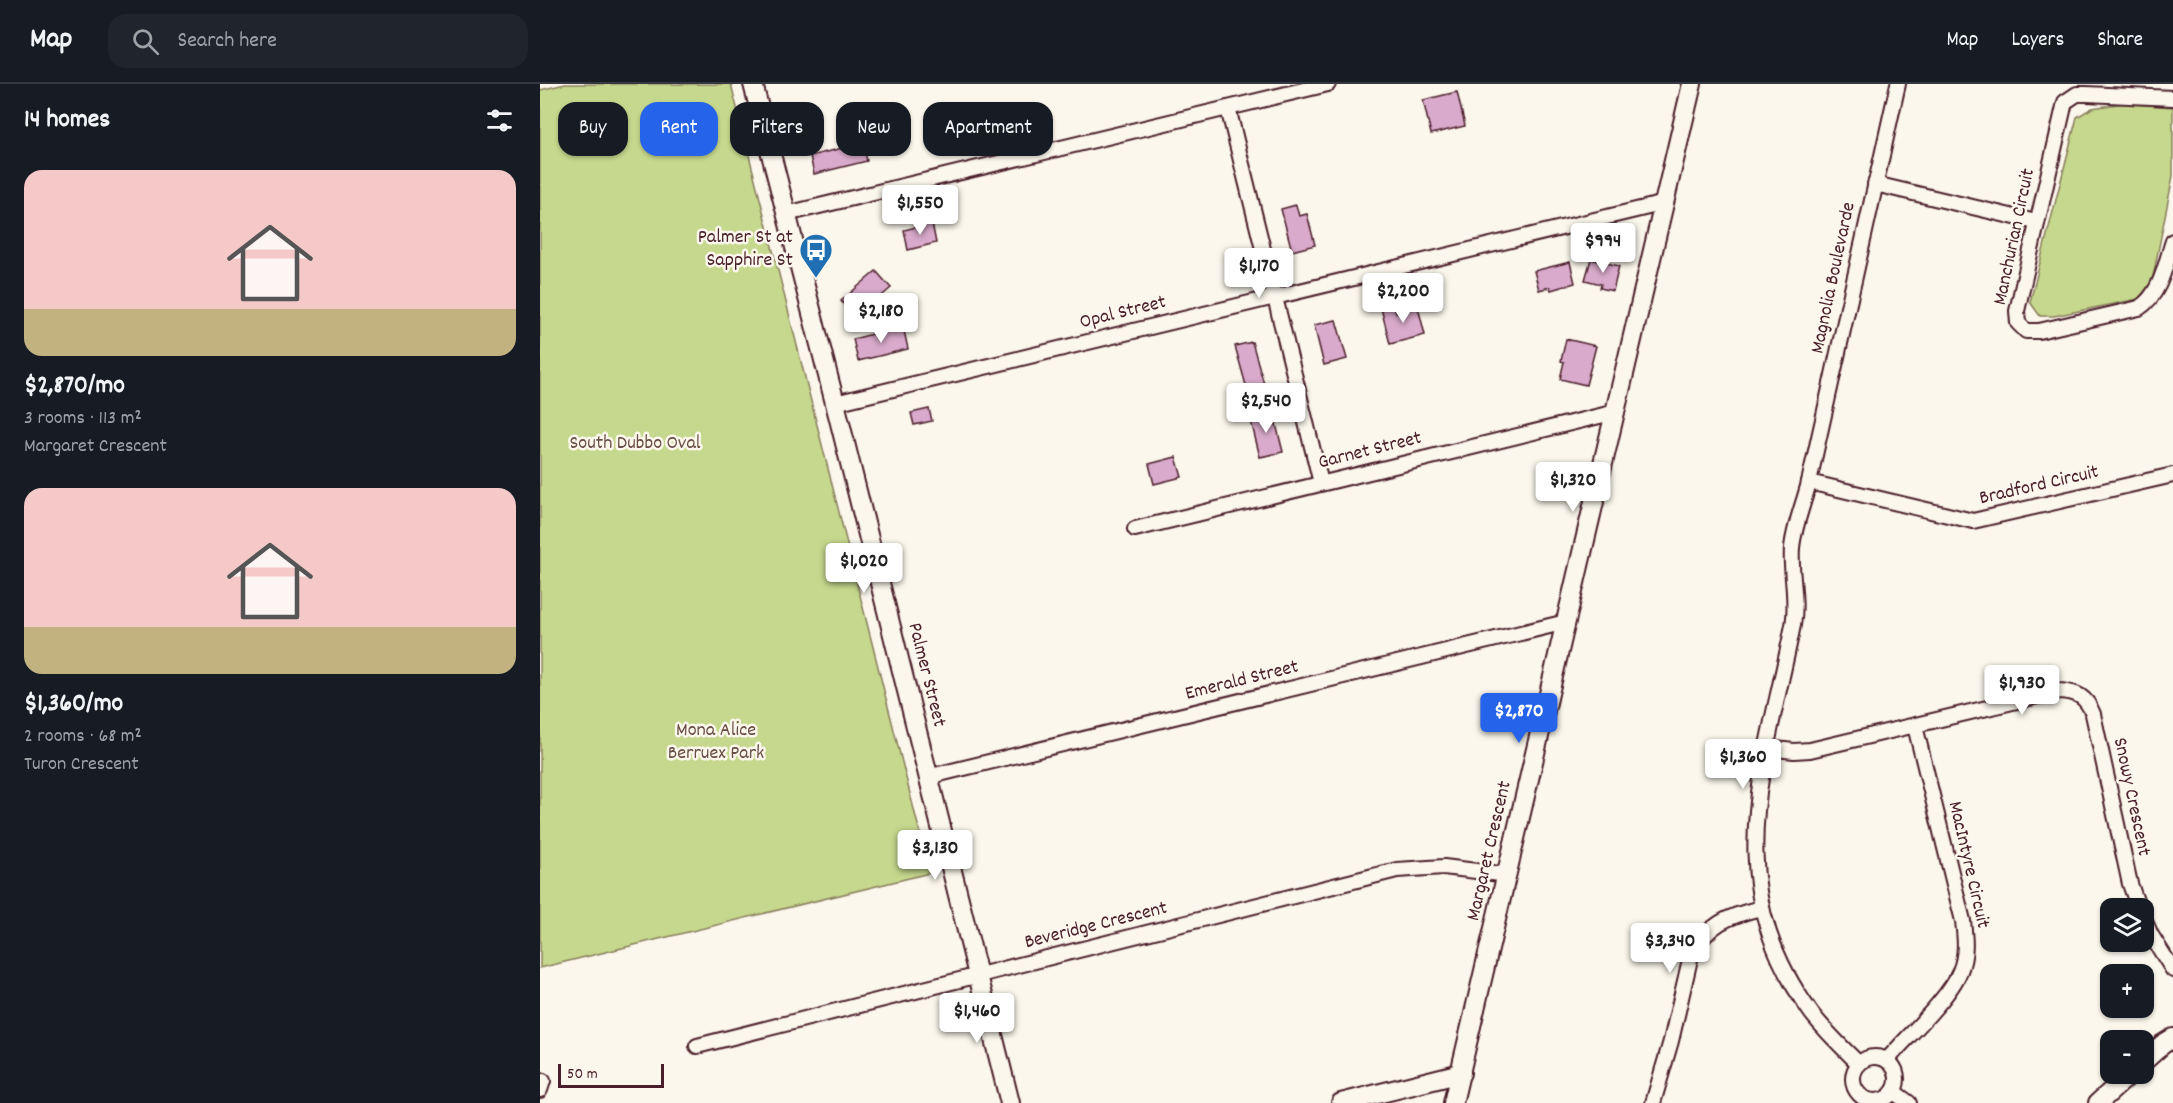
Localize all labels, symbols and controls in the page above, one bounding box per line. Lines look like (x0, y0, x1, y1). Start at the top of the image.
search box (108, 14, 528, 68)
text: Map (30, 21, 72, 61)
icon: search (129, 25, 162, 58)
text: Search here (177, 26, 277, 57)
text: Map (1947, 26, 1978, 56)
text: Layers (2011, 26, 2064, 56)
text: Share (2097, 26, 2143, 56)
text: 14 homes (24, 102, 110, 139)
chip: Buy (558, 102, 628, 156)
chip: Rent (640, 102, 718, 156)
chip: Filters (730, 102, 824, 156)
chip: New (836, 102, 911, 156)
chip: Apartment (923, 102, 1053, 156)
icon: filters (483, 104, 516, 137)
street label: Manchurian Circuit (1987, 166, 2043, 308)
pin: $1,550 (871, 185, 969, 236)
text: $1,550 (896, 190, 944, 218)
street label: Magnolia Boulevarde (1804, 199, 1864, 356)
icon: home (216, 209, 324, 317)
pin: $994 (1567, 223, 1639, 274)
place label: Palmer St at Sapphire St (698, 224, 793, 275)
text: $994 (1585, 228, 1621, 256)
bus stop icon: Palmer St at Sapphire St (798, 232, 834, 279)
pin: $1,170 (1210, 248, 1308, 299)
text: $1,170 (1238, 253, 1280, 281)
pin: $2,200 (1354, 273, 1452, 324)
text: $2,200 (1376, 278, 1430, 306)
street label: Opal Street (1077, 289, 1169, 337)
pin: $2,180 (832, 293, 930, 344)
text: $2,180 (858, 298, 904, 326)
text: $2,870/mo (24, 368, 125, 405)
pin: $2,540 (1217, 383, 1315, 434)
text: $2,540 (1240, 388, 1292, 416)
text: 3 rooms · 113 m² (24, 405, 142, 433)
street label: Garnet Street (1315, 425, 1425, 477)
park label: South Dubbo Oval (569, 430, 701, 458)
text: Margaret Crescent (24, 433, 167, 461)
street label: Bradford Circuit (1977, 459, 2101, 513)
pin: $1,320 (1524, 462, 1622, 513)
text: $1,320 (1550, 467, 1596, 495)
icon: home (216, 527, 324, 635)
pin: $1,020 (815, 543, 913, 594)
text: $1,020 (840, 548, 888, 576)
street label: Palmer Street (900, 620, 952, 730)
street label: Emerald Street (1182, 653, 1302, 709)
pin: $1,930 (1973, 665, 2071, 716)
text: $1,930 (1998, 670, 2046, 698)
text: $1,360/mo (24, 686, 123, 723)
pin: $2,870 (1470, 693, 1568, 744)
text: $2,870 (1494, 698, 1544, 726)
park label: Mona Alice Berruex Park (668, 717, 764, 768)
text: 2 rooms · 68 m² (24, 723, 142, 751)
street label: Snowy Crescent (2105, 735, 2157, 859)
pin: $1,360 (1694, 739, 1792, 790)
text: $1,360 (1719, 744, 1767, 772)
text: Turon Crescent (24, 751, 139, 779)
street label: Margaret Crescent (1460, 778, 1520, 924)
street label: MacIntyre Circuit (1940, 799, 1996, 931)
pin: $3,130 (886, 830, 984, 881)
text: $3,130 (912, 835, 958, 863)
street label: Beveridge Crescent (1022, 895, 1170, 957)
map controls (2100, 898, 2154, 1084)
button: layers (2100, 898, 2154, 952)
pin: $3,340 (1621, 923, 1719, 974)
text: $3,340 (1645, 928, 1695, 956)
button: + (2100, 964, 2154, 1018)
pin: $1,460 (928, 993, 1026, 1044)
text: $1,460 (953, 998, 1001, 1026)
button: − (2100, 1030, 2154, 1084)
scale bar (558, 1061, 664, 1088)
text: 50 m (567, 1063, 598, 1086)

